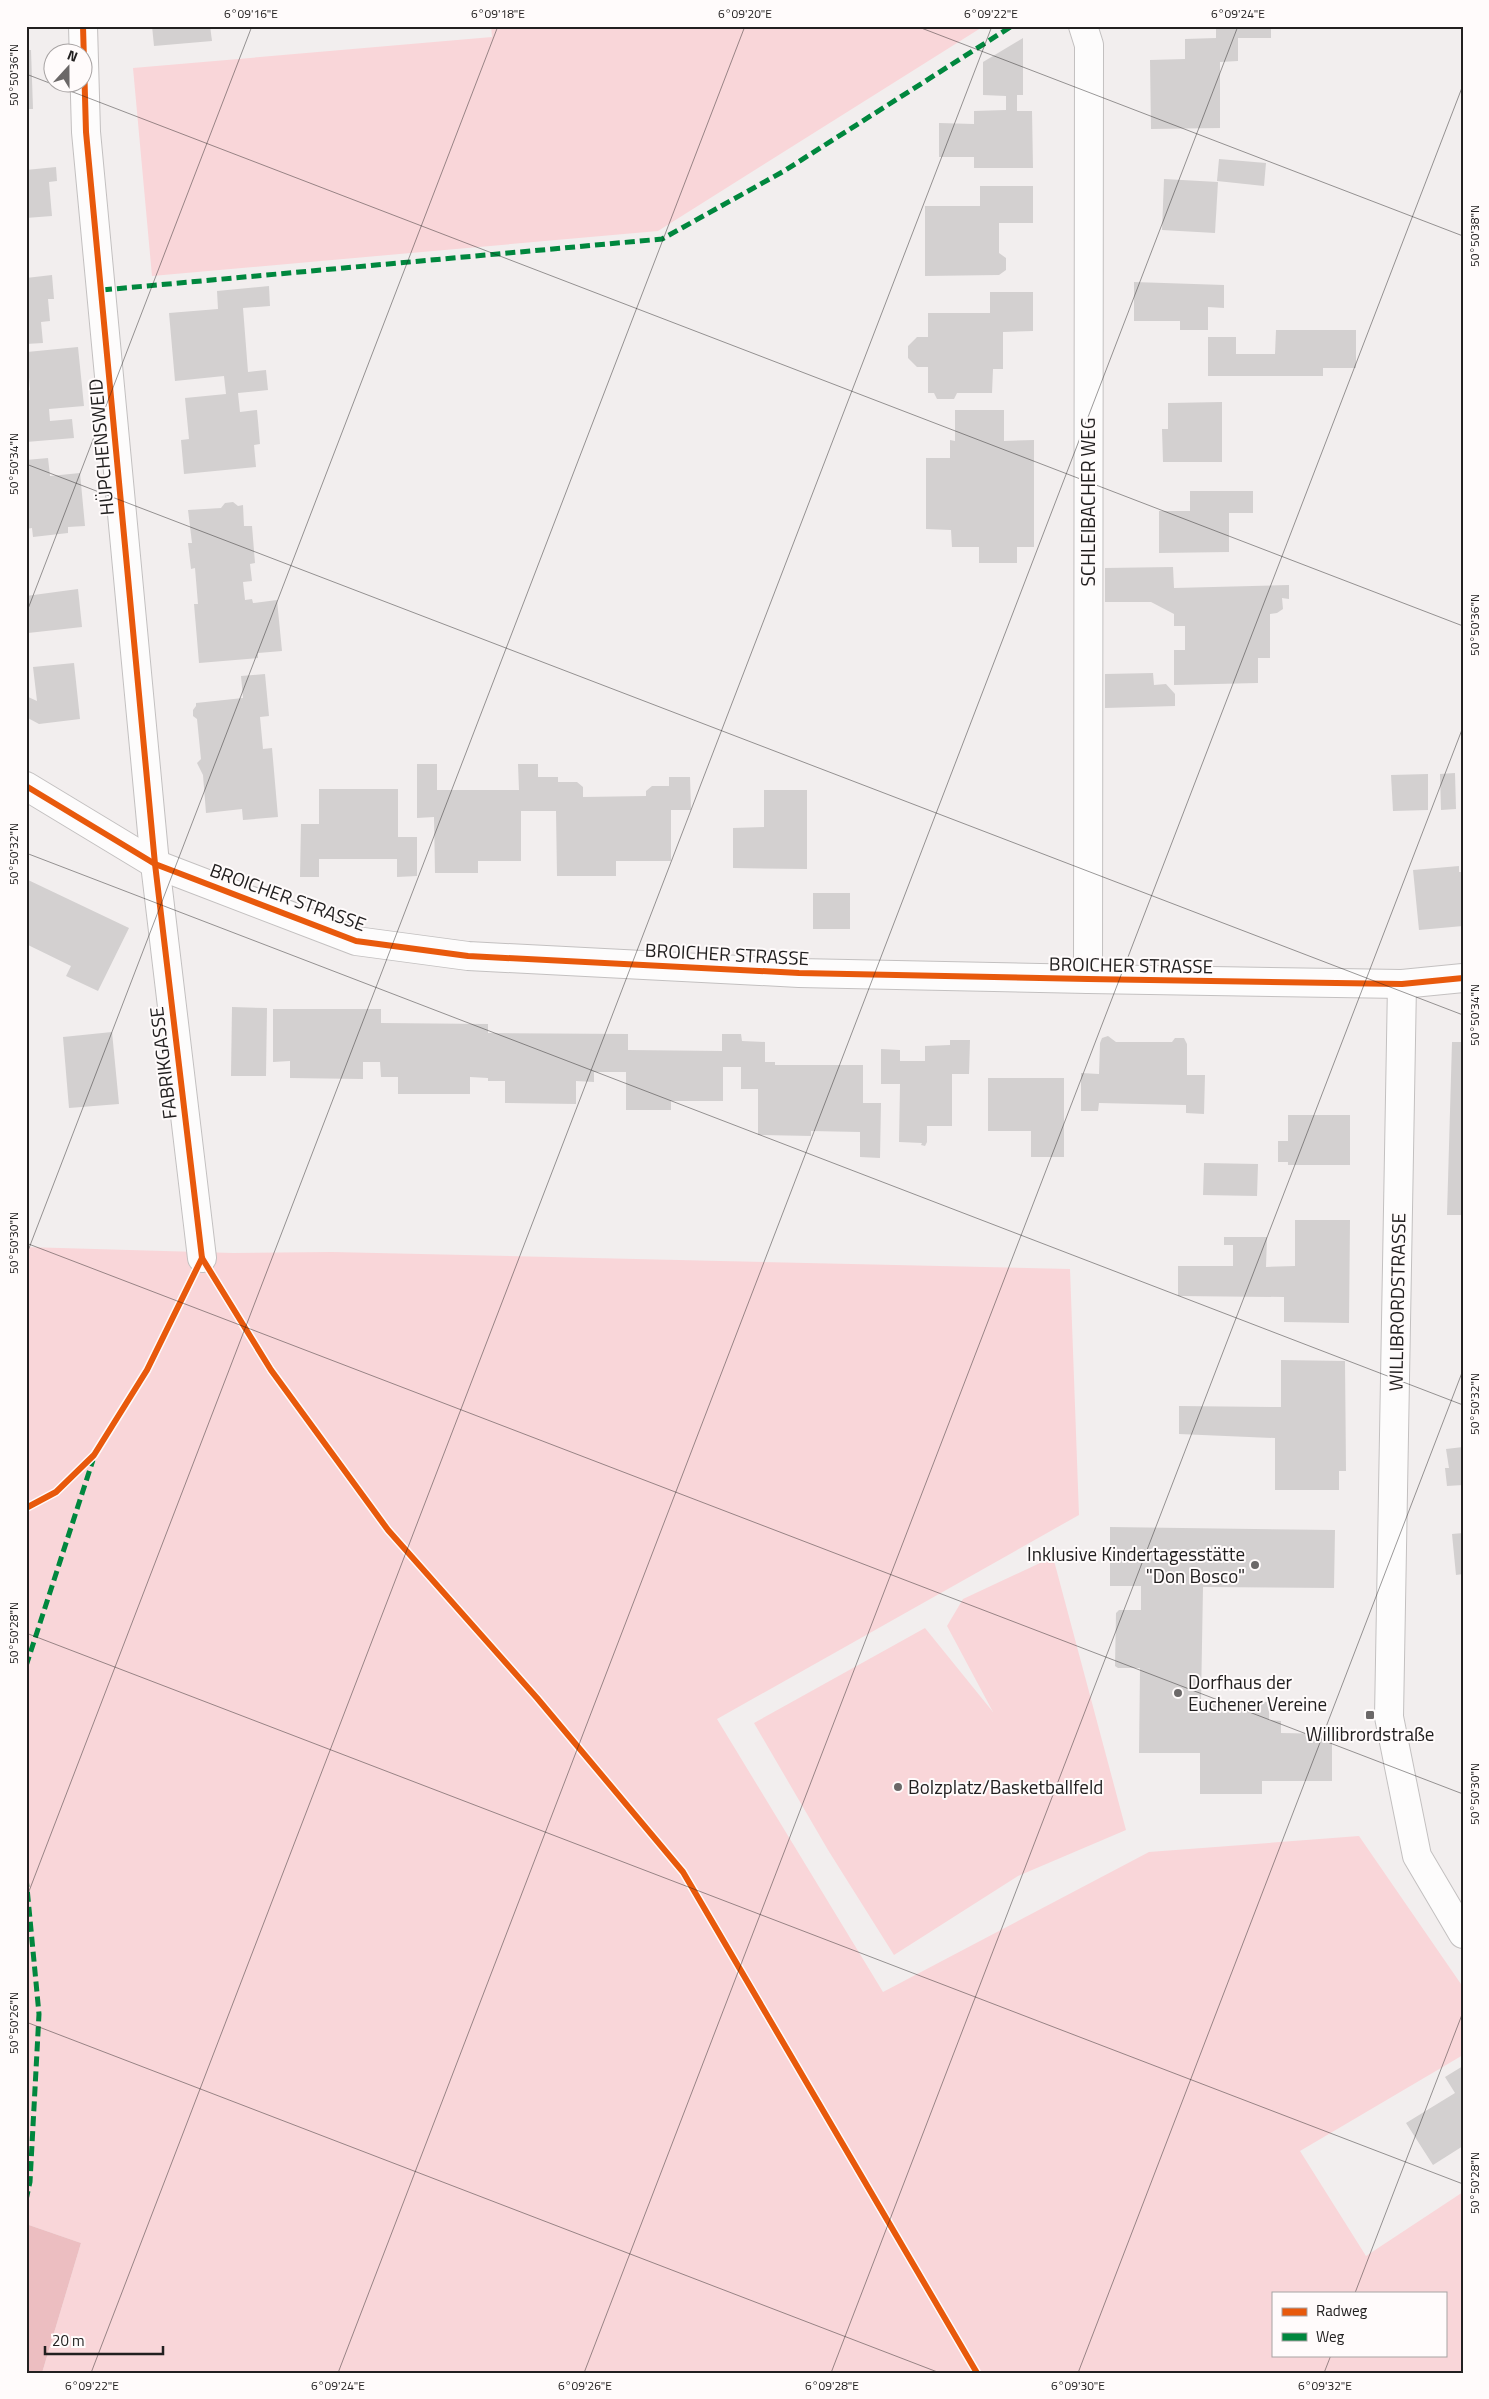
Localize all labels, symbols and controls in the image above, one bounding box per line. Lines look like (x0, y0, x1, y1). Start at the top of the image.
text: 6°09'16"E (224, 4, 278, 23)
text: 6°09'18"E (471, 4, 525, 23)
text: 6°09'20"E (718, 4, 772, 23)
text: 6°09'22"E (964, 4, 1018, 23)
text: 6°09'24"E (1211, 4, 1265, 23)
north arrow (42, 42, 92, 92)
text: 50°50'36"N (4, 44, 23, 106)
text: N (65, 44, 81, 67)
text: 50°50'38"N (1465, 205, 1484, 267)
street label: HÜPCHENSWEID (80, 377, 121, 517)
street label: SCHLEIBACHER WEG (1073, 418, 1102, 586)
text: 50°50'34"N (4, 433, 23, 495)
text: 50°50'36"N (1465, 594, 1484, 656)
text: 50°50'32"N (4, 823, 23, 885)
street label: BROICHER STRASSE (206, 855, 370, 938)
street label: BROICHER STRASSE (644, 935, 810, 972)
street label: BROICHER STRASSE (1049, 949, 1213, 980)
text: 50°50'34"N (1465, 984, 1484, 1046)
street label: FABRIKGASSE (141, 1005, 184, 1121)
text: 50°50'30"N (4, 1212, 23, 1274)
street label: WILLIBRORDSTRASSE (1380, 1213, 1413, 1391)
text: 50°50'32"N (1465, 1373, 1484, 1435)
place label: Inklusive Kindertagesstätte "Don Bosco" (1027, 1539, 1245, 1590)
marker: Inklusive Kindertagesstätte "Don Bosco" (1249, 1559, 1261, 1571)
text: 50°50'28"N (4, 1602, 23, 1664)
place label: Dorfhaus der Euchener Vereine (1188, 1667, 1327, 1718)
marker: Dorfhaus der Euchener Vereine (1172, 1687, 1184, 1699)
marker: Willibrordstraße (1364, 1709, 1376, 1721)
place label: Willibrordstraße (1306, 1719, 1434, 1748)
text: 50°50'30"N (1465, 1763, 1484, 1825)
place label: Bolzplatz/Basketballfeld (908, 1772, 1103, 1801)
marker: Bolzplatz/Basketballfeld (892, 1781, 904, 1793)
text: 50°50'26"N (4, 1992, 23, 2054)
text: 50°50'28"N (1465, 2152, 1484, 2214)
legend (1272, 2292, 1446, 2356)
text: Radweg (1316, 2299, 1368, 2322)
scale bar (45, 2324, 162, 2356)
text: Weg (1316, 2325, 1345, 2348)
text: 20 m (52, 2329, 85, 2352)
text: 6°09'22"E (65, 2376, 119, 2395)
text: 6°09'24"E (311, 2376, 365, 2395)
text: 6°09'26"E (558, 2376, 612, 2395)
text: 6°09'28"E (805, 2376, 859, 2395)
text: 6°09'30"E (1051, 2376, 1105, 2395)
text: 6°09'32"E (1298, 2376, 1352, 2395)

